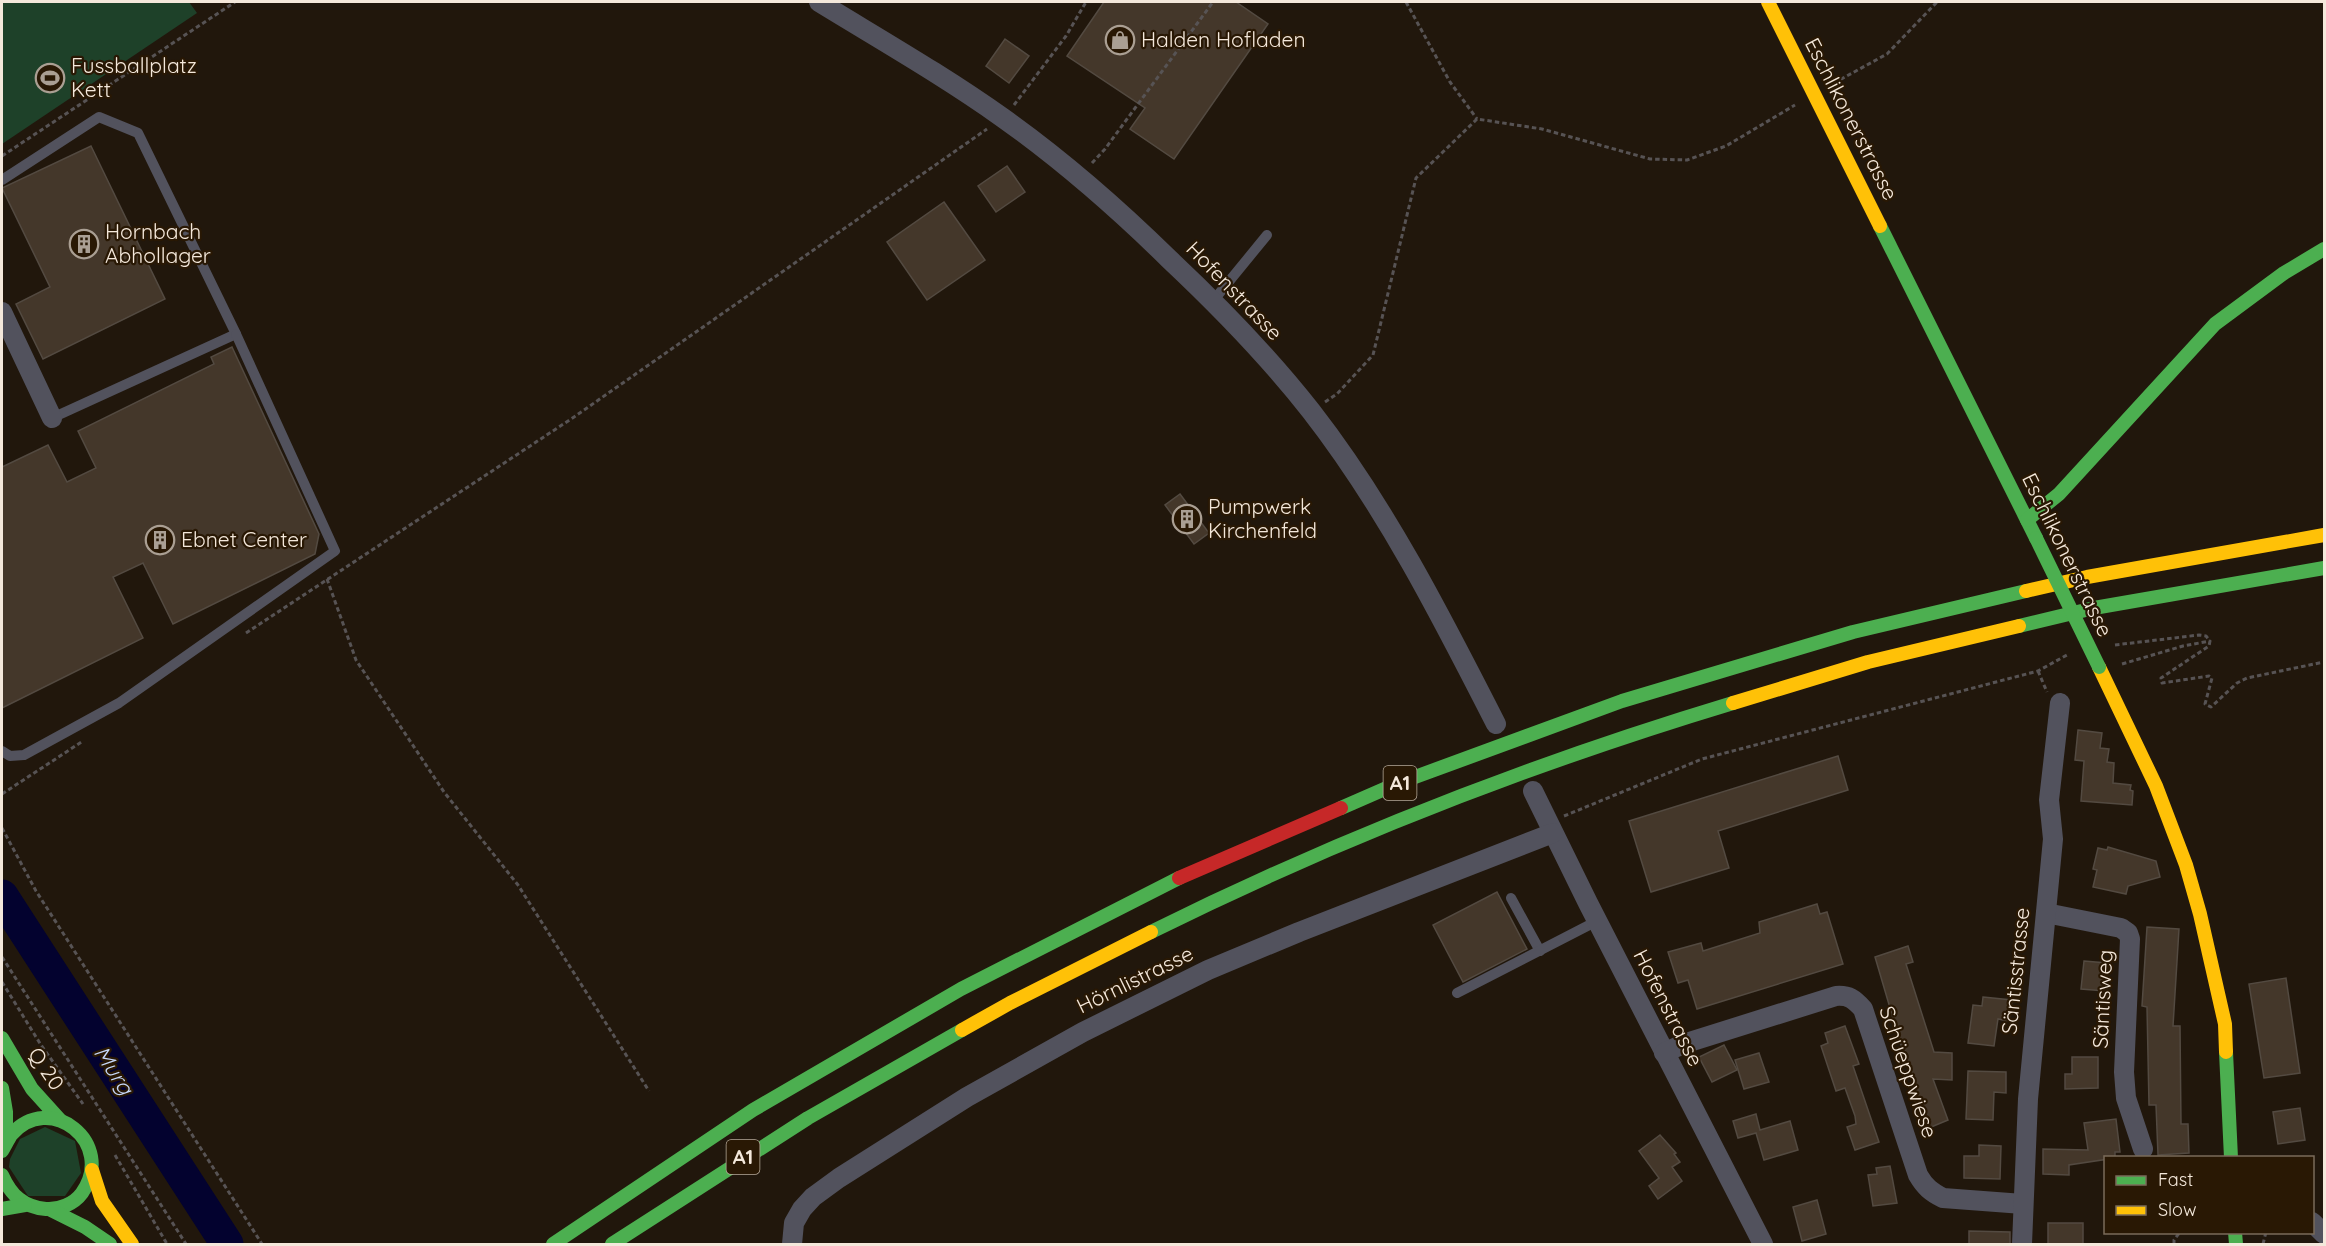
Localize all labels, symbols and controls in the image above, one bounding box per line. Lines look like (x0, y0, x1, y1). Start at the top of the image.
shop icon: Halden Hofladen (1104, 24, 1136, 56)
place label: Halden Hofladen (1141, 26, 1306, 52)
street label: Eschlikonerstrasse (1800, 33, 1904, 204)
place label: Fussballplatz Kett (71, 52, 197, 102)
sports icon: Fussballplatz Kett (34, 62, 66, 94)
place label: Hornbach Abhollager (105, 218, 211, 268)
building icon: Hornbach Abhollager (68, 228, 100, 260)
street label: Hofenstrasse (1181, 235, 1288, 345)
street label: Eschlikonerstrasse (2017, 469, 2119, 640)
place label: Pumpwerk Kirchenfeld (1208, 493, 1317, 543)
building icon: Pumpwerk Kirchenfeld (1171, 503, 1203, 535)
building icon: Ebnet Center (144, 524, 176, 556)
place label: Ebnet Center (181, 526, 307, 552)
road number: A1 (1384, 766, 1416, 800)
street label: Säntisstrasse (1995, 906, 2035, 1036)
street label: Hörnlistrasse (1072, 940, 1197, 1019)
street label: Hofenstrasse (1628, 945, 1709, 1070)
street label: Säntisweg (2086, 949, 2118, 1049)
street label: Schüeppwiese (1874, 1002, 1944, 1141)
water label: Murg (88, 1040, 141, 1101)
street label: Q 20 (23, 1042, 71, 1095)
road number: A1 (726, 1140, 760, 1174)
legend (2104, 1156, 2314, 1234)
text: Fast (2158, 1168, 2193, 1191)
text: Slow (2158, 1198, 2196, 1221)

